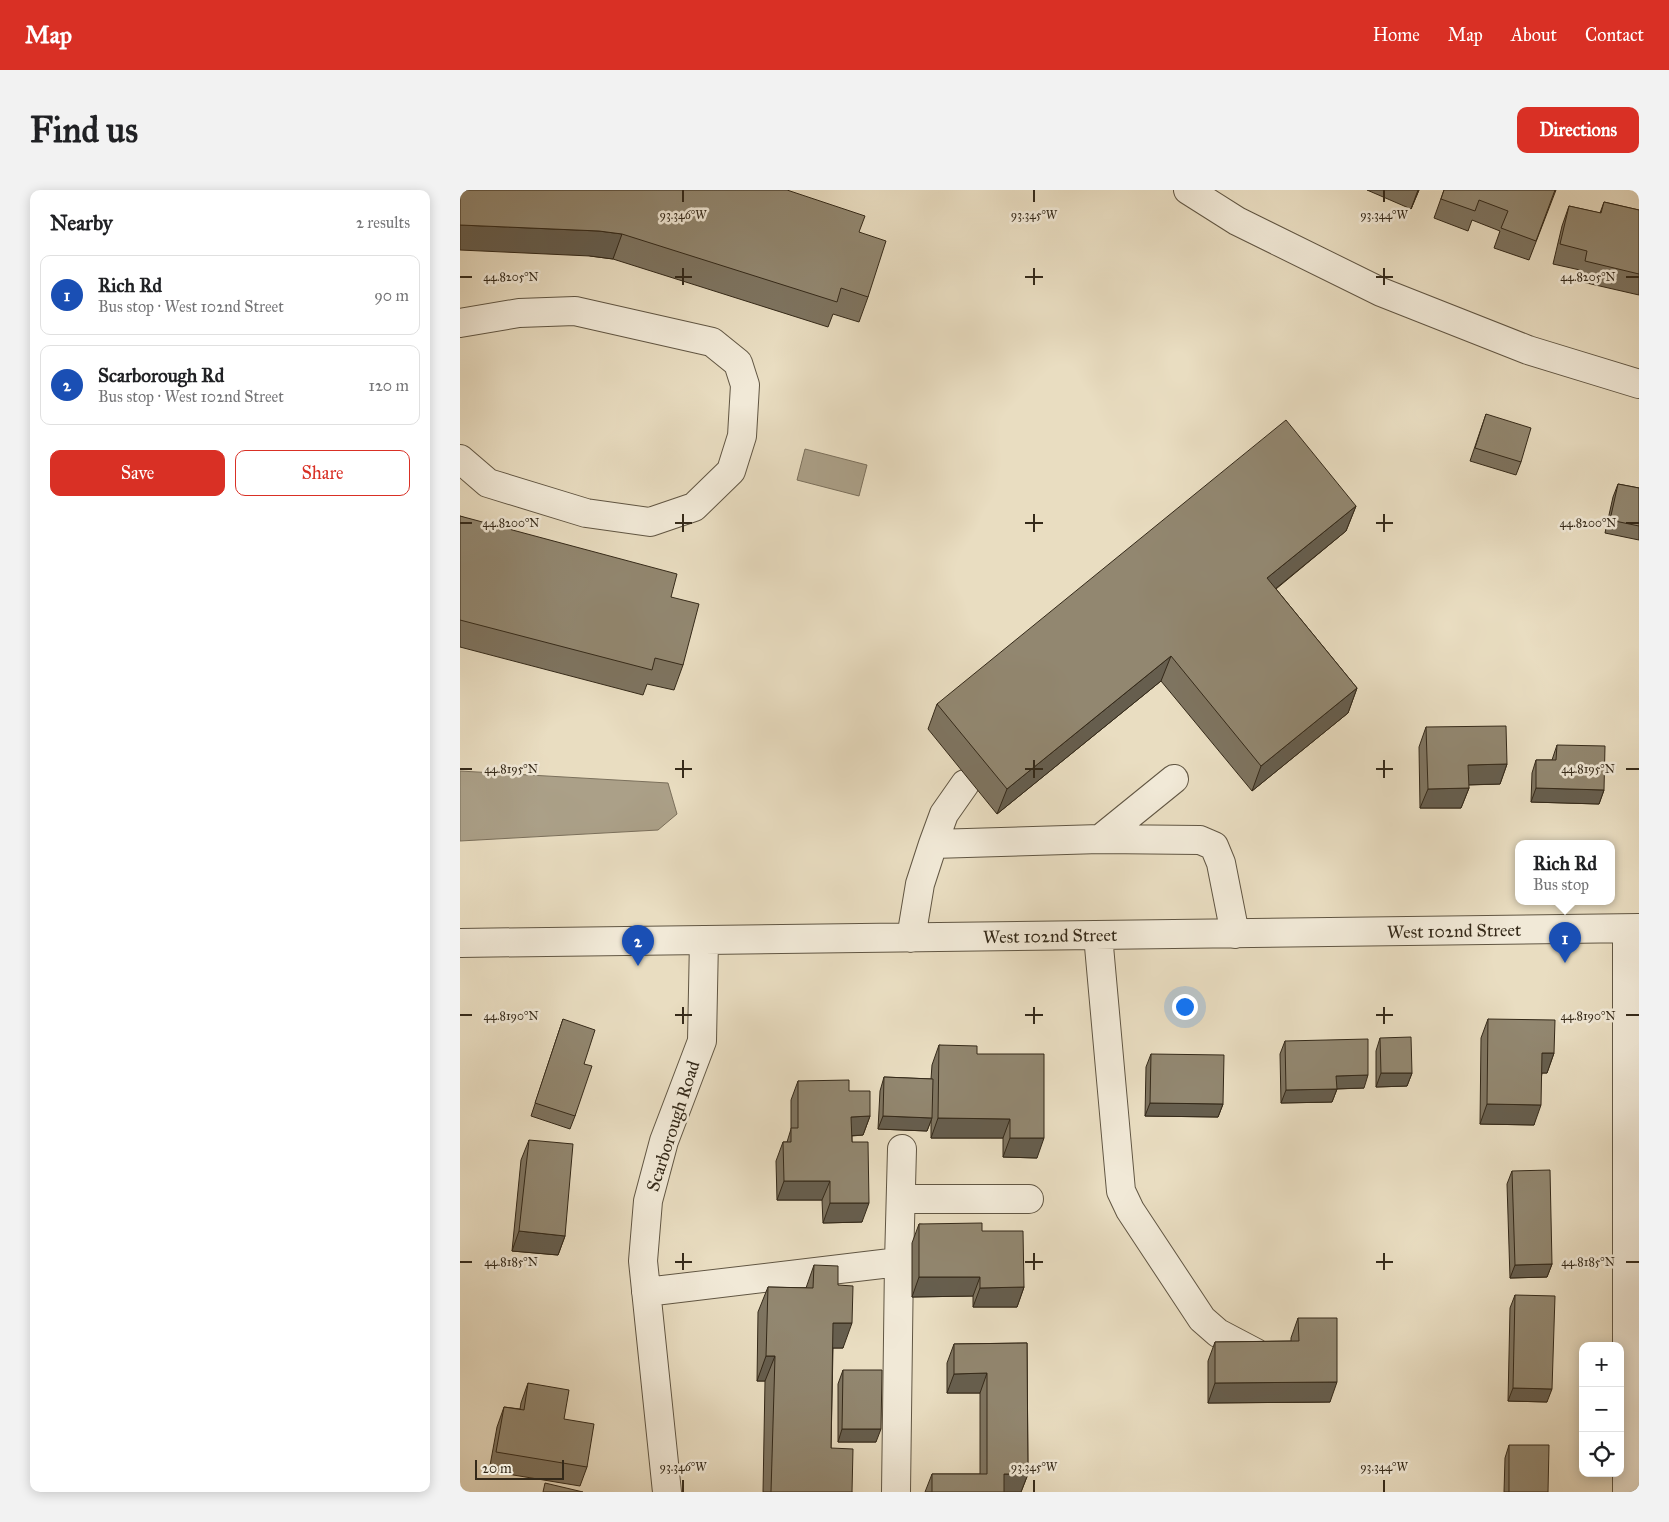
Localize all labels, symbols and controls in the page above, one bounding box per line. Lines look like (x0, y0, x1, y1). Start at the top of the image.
text: Map (25, 20, 72, 50)
text: Home (1373, 24, 1420, 46)
text: Map (1448, 24, 1483, 46)
text: About (1511, 24, 1557, 46)
text: Contact (1585, 24, 1644, 46)
button: Directions (1517, 107, 1639, 153)
text: Find us (30, 109, 138, 152)
text: 93.346°W (659, 208, 707, 222)
text: 93.345°W (1011, 208, 1058, 222)
text: 93.344°W (1360, 208, 1408, 222)
text: Nearby (50, 210, 113, 236)
text: 2 results (356, 213, 410, 232)
text: 44.8205°N (483, 270, 539, 284)
text: 44.8205°N (1560, 270, 1616, 284)
text: Rich Rd (98, 274, 162, 297)
text: 1 (64, 286, 70, 305)
text: 90 m (374, 286, 409, 305)
text: Bus stop · West 102nd Street (98, 297, 284, 316)
text: Scarborough Rd (98, 364, 224, 387)
text: 2 (63, 376, 71, 395)
text: 120 m (369, 376, 409, 395)
text: Bus stop · West 102nd Street (98, 387, 284, 406)
button: Save (50, 450, 225, 496)
button: Share (235, 450, 410, 496)
text: 44.8200°N (483, 516, 539, 530)
text: 44.8200°N (1560, 516, 1616, 530)
text: 44.8195°N (484, 762, 538, 776)
text: 44.8195°N (1561, 762, 1615, 776)
popup (1515, 840, 1615, 905)
text: Rich Rd (1533, 852, 1597, 875)
text: Bus stop (1533, 875, 1589, 894)
street label: West 102nd Street (1387, 919, 1522, 943)
pin: 1 (1549, 922, 1581, 963)
street label: West 102nd Street (983, 924, 1118, 948)
pin: 2 (622, 925, 654, 966)
your location (1172, 994, 1198, 1020)
text: 44.8190°N (483, 1009, 539, 1023)
text: 44.8190°N (1560, 1009, 1616, 1023)
street label: Scarborough Road (641, 1058, 705, 1195)
text: 44.8185°N (484, 1255, 538, 1269)
text: 44.8185°N (1561, 1255, 1615, 1269)
map controls (1579, 1342, 1624, 1477)
button: + (1579, 1342, 1624, 1387)
button: − (1579, 1387, 1624, 1432)
button: locate (1579, 1432, 1624, 1477)
scale bar (475, 1457, 564, 1480)
text: 20 m (482, 1460, 512, 1477)
text: 93.346°W (659, 1460, 707, 1474)
text: 93.345°W (1011, 1460, 1058, 1474)
text: 93.344°W (1360, 1460, 1408, 1474)

